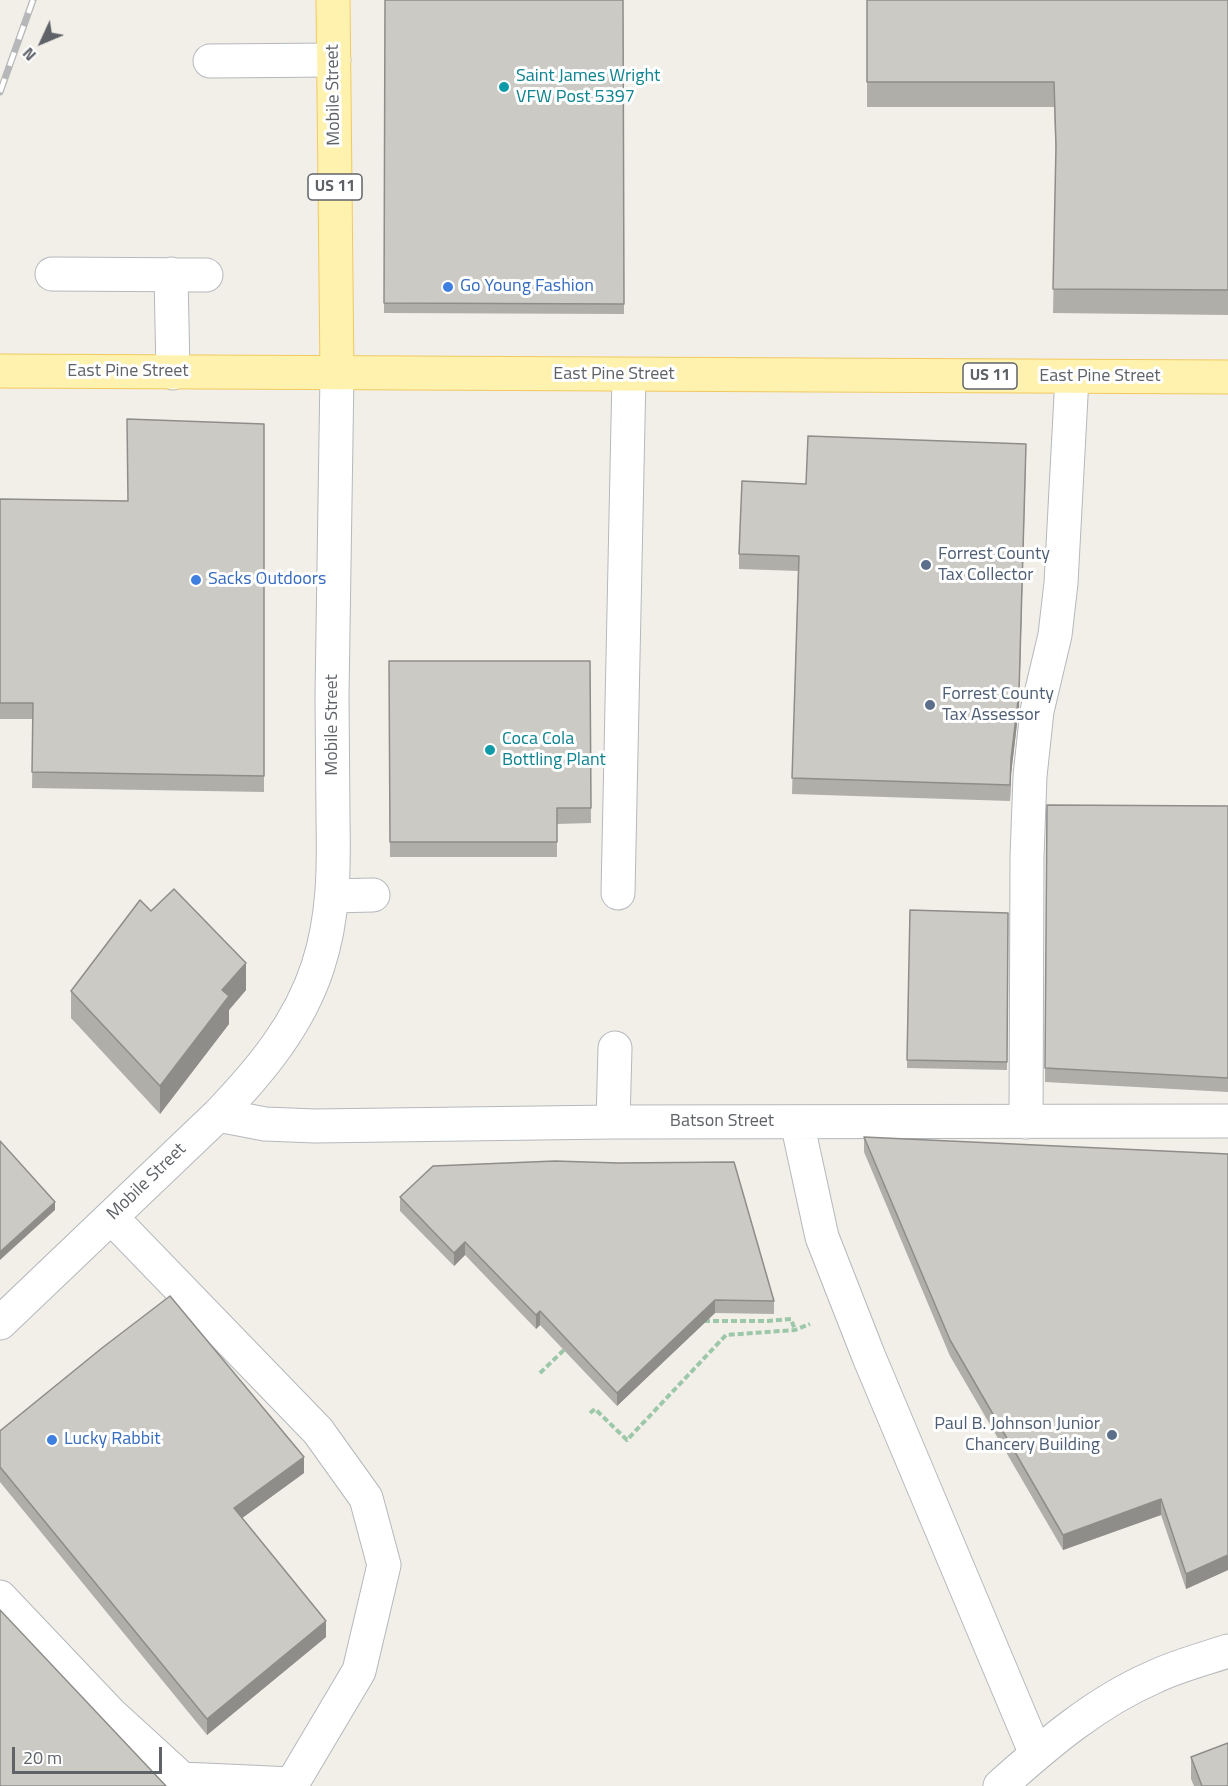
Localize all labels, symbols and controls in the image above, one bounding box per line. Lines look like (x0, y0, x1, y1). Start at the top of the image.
north arrow (12, 12, 72, 72)
text: N (17, 42, 42, 67)
street label: Mobile Street (322, 44, 346, 146)
place label: Saint James Wright VFW Post 5397 (516, 66, 660, 109)
marker: Saint James Wright VFW Post 5397 (497, 80, 511, 94)
road number: US 11 (308, 174, 362, 200)
place label: Go Young Fashion (460, 276, 594, 298)
marker: Go Young Fashion (441, 280, 455, 294)
street label: East Pine Street (67, 361, 189, 383)
road number: US 11 (963, 363, 1017, 389)
street label: East Pine Street (553, 364, 675, 386)
street label: East Pine Street (1039, 366, 1161, 388)
place label: Forrest County Tax Collector (938, 544, 1050, 586)
marker: Forrest County Tax Collector (919, 558, 933, 572)
place label: Sacks Outdoors (208, 569, 326, 591)
marker: Sacks Outdoors (189, 573, 203, 587)
street label: Mobile Street (322, 674, 344, 776)
place label: Forrest County Tax Assessor (942, 684, 1054, 726)
marker: Forrest County Tax Assessor (923, 698, 937, 712)
place label: Coca Cola Bottling Plant (502, 729, 606, 771)
marker: Coca Cola Bottling Plant (483, 743, 497, 757)
street label: Batson Street (670, 1111, 774, 1133)
street label: Mobile Street (103, 1139, 191, 1225)
place label: Paul B. Johnson Junior Chancery Building (934, 1414, 1100, 1456)
marker: Paul B. Johnson Junior Chancery Building (1105, 1428, 1119, 1442)
place label: Lucky Rabbit (64, 1429, 161, 1451)
marker: Lucky Rabbit (45, 1433, 59, 1447)
scale bar (15, 1735, 165, 1773)
text: 20 m (23, 1744, 62, 1771)

